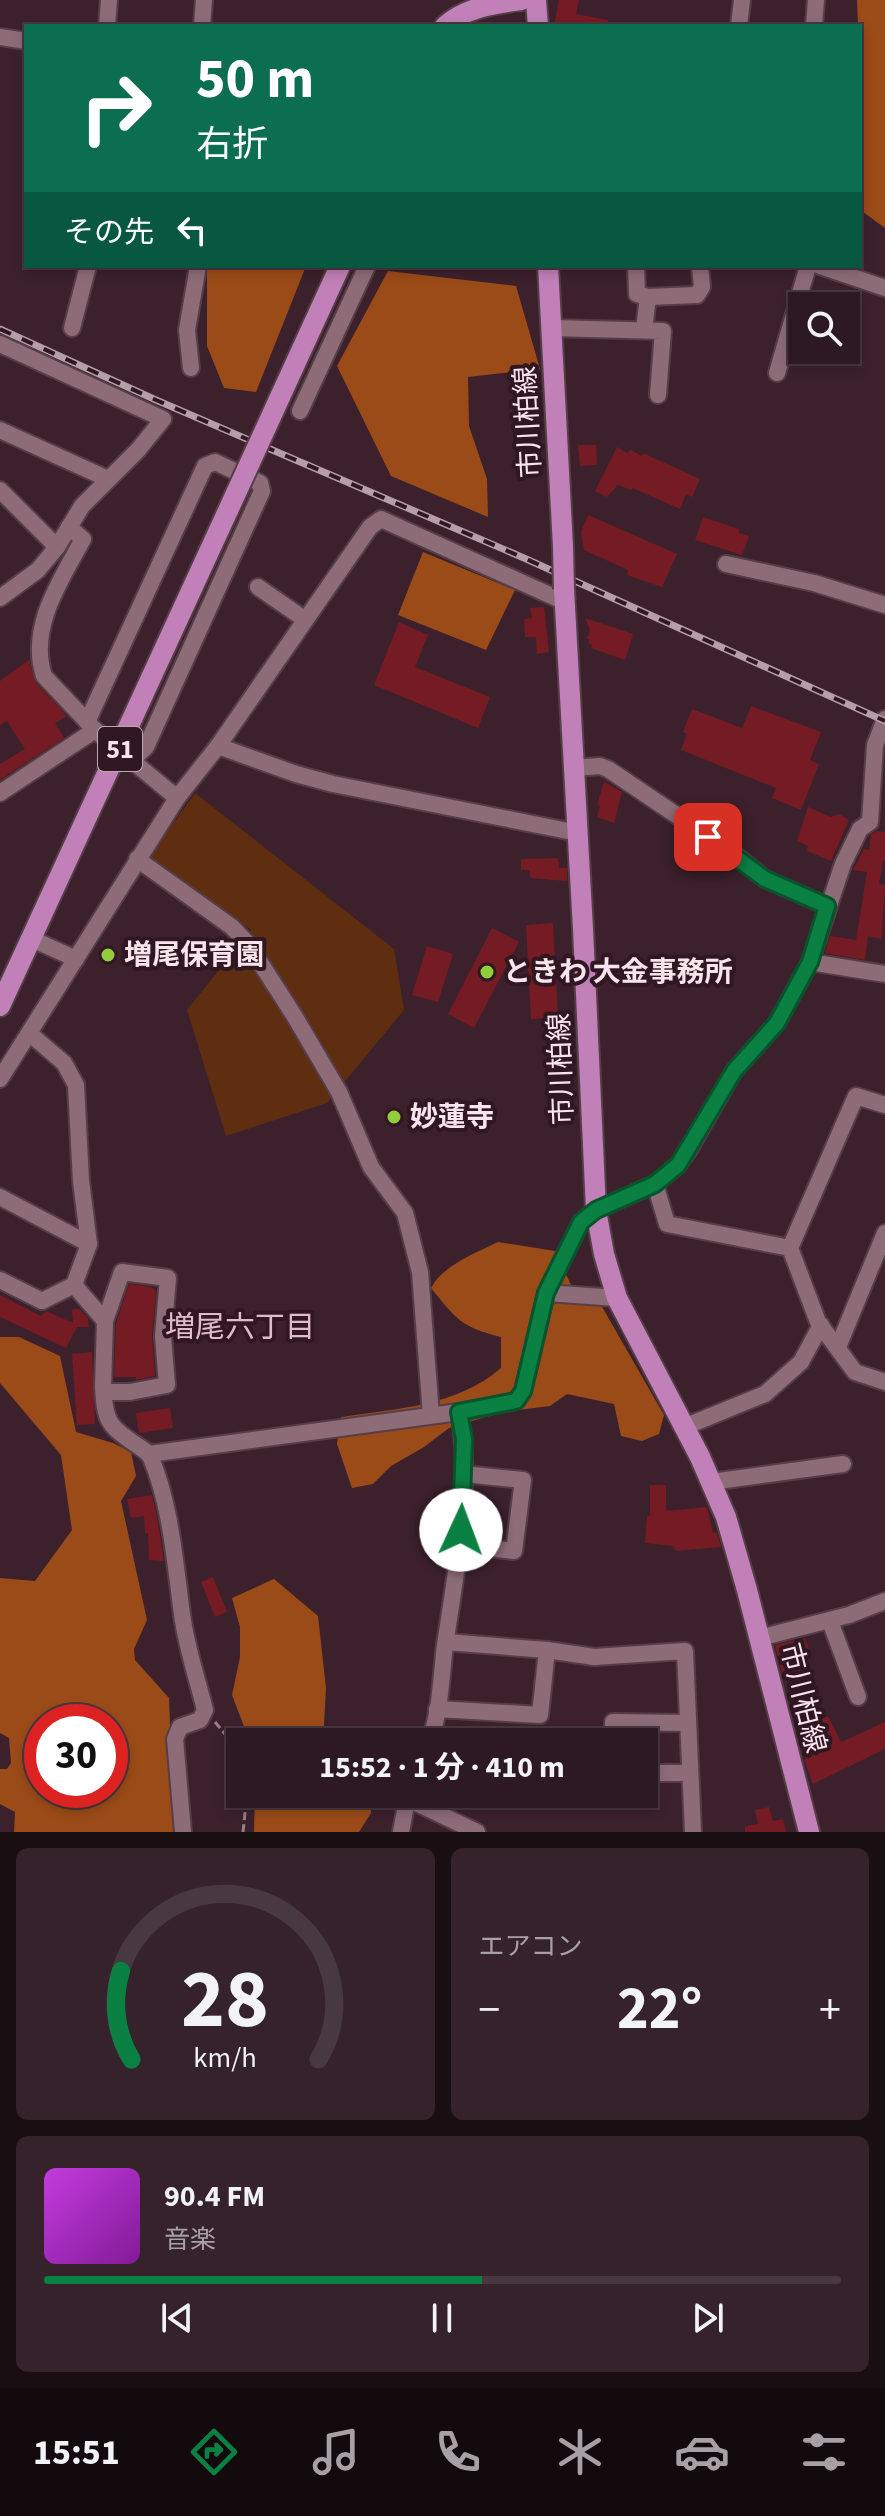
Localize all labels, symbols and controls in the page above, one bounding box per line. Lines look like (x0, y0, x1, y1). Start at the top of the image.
text: 50 m (196, 40, 314, 119)
icon: right (64, 56, 168, 160)
text: 右折 (196, 119, 268, 170)
icon: left (170, 208, 214, 252)
text: その先 (64, 211, 154, 254)
map controls (788, 292, 860, 364)
button: search (788, 292, 860, 364)
street label: 市川柏線 (505, 365, 551, 479)
road number: 51 (98, 727, 142, 771)
pin (674, 803, 742, 871)
icon: arrive (686, 815, 730, 859)
place label: 増尾保育園 (124, 935, 264, 975)
marker: 増尾保育園 (99, 946, 117, 964)
place label: ときわ 大金事務所 (503, 952, 733, 992)
marker: ときわ 大金事務所 (478, 963, 496, 981)
street label: 市川柏線 (539, 1012, 583, 1126)
place label: 妙蓮寺 (410, 1097, 494, 1137)
marker: 妙蓮寺 (385, 1108, 403, 1126)
district label: 増尾六丁目 (165, 1306, 315, 1349)
position arrow (419, 1488, 503, 1572)
street label: 市川柏線 (770, 1639, 836, 1757)
speed limit sign: 30 (24, 1704, 128, 1808)
text: 15:52 · 1 分 · 410 m (319, 1746, 565, 1789)
text: エアコン (479, 1928, 583, 1965)
text: 28 (181, 1941, 269, 2059)
text: 22° (617, 1967, 702, 2052)
text: − (479, 1979, 500, 2042)
text: + (819, 1979, 841, 2042)
text: km/h (194, 2038, 257, 2078)
text: 90.4 FM (164, 2175, 265, 2218)
text: 音楽 (164, 2221, 216, 2258)
icon: previous (155, 2296, 199, 2340)
icon: pause (420, 2296, 464, 2340)
icon: next (686, 2296, 730, 2340)
icon: directions (186, 2424, 242, 2480)
icon: music (308, 2424, 364, 2480)
icon: phone (430, 2424, 486, 2480)
icon: climate (552, 2424, 608, 2480)
icon: car (674, 2424, 730, 2480)
icon: filters (796, 2424, 852, 2480)
text: 15:51 (33, 2427, 120, 2478)

